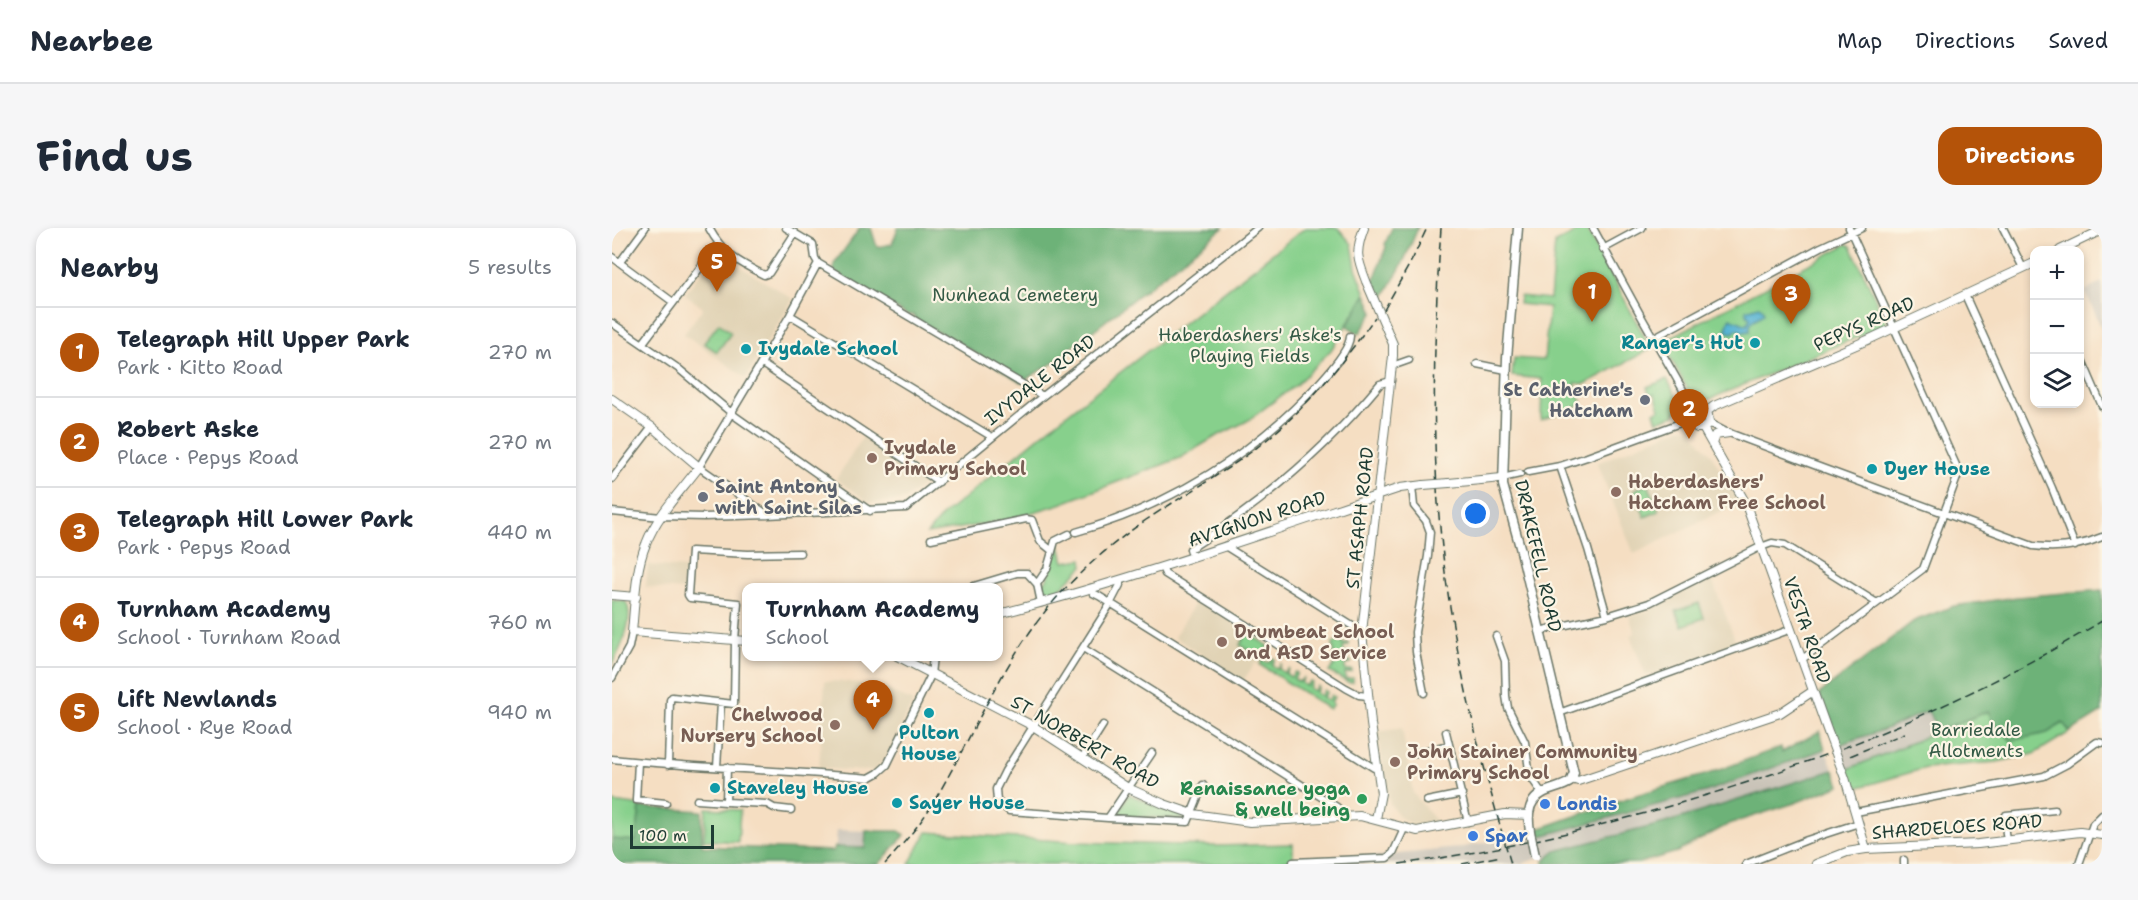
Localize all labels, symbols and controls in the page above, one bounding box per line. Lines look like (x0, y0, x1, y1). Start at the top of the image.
text: Nearbee (30, 22, 153, 60)
text: Map (1837, 27, 1882, 55)
text: Directions (1915, 27, 2015, 55)
text: Saved (2048, 27, 2108, 55)
button: Directions (1938, 127, 2102, 185)
text: Find us (36, 128, 193, 184)
pin: 5 (698, 242, 736, 292)
map controls (2030, 246, 2084, 408)
button: + (2030, 246, 2084, 300)
text: Nearby (60, 250, 159, 285)
text: 5 results (468, 254, 552, 280)
pin: 1 (1572, 272, 1612, 322)
pin: 3 (1772, 274, 1810, 324)
park label: Nunhead Cemetery (932, 283, 1098, 307)
street label: PEPYS ROAD (1810, 291, 1918, 357)
button: − (2030, 300, 2084, 354)
park label: Haberdashers' Aske's Playing Fields (1158, 323, 1342, 368)
text: Telegraph Hill Upper Park (117, 325, 410, 354)
street label: IVYDALE ROAD (980, 329, 1100, 431)
place label: Ranger's Hut (1621, 331, 1743, 355)
marker: Ranger's Hut (1748, 336, 1762, 350)
place label: Ivydale School (758, 337, 898, 361)
text: 1 (75, 339, 84, 365)
text: 270 m (488, 339, 552, 365)
marker: Ivydale School (739, 342, 753, 356)
text: Park · Kitto Road (117, 354, 283, 380)
button: layers (2030, 354, 2084, 408)
place label: St Catherine's Hatcham (1503, 378, 1634, 423)
pin: 2 (1670, 390, 1708, 439)
marker: St Catherine's Hatcham (1638, 393, 1652, 407)
text: Robert Aske (117, 415, 259, 444)
text: 2 (73, 429, 87, 455)
text: 270 m (488, 429, 552, 455)
place label: Ivydale Primary School (884, 436, 1026, 481)
text: Place · Pepys Road (117, 444, 299, 470)
street label: ST ASAPH ROAD (1341, 446, 1379, 590)
marker: Ivydale Primary School (865, 451, 879, 465)
place label: Dyer House (1884, 457, 1990, 481)
marker: Dyer House (1865, 462, 1879, 476)
place label: Haberdashers' Hatcham Free School (1628, 470, 1826, 515)
place label: Saint Antony with Saint Silas (715, 475, 862, 520)
street label: DRAKEFELL ROAD (1509, 478, 1567, 635)
street label: AVIGNON ROAD (1185, 485, 1329, 553)
marker: Haberdashers' Hatcham Free School (1609, 485, 1623, 499)
marker: Saint Antony with Saint Silas (696, 490, 710, 504)
your location (1461, 499, 1490, 528)
text: Telegraph Hill Lower Park (117, 505, 414, 534)
text: 3 (73, 519, 87, 545)
text: 440 m (487, 519, 552, 545)
text: Park · Pepys Road (117, 534, 291, 560)
street label: VESTA ROAD (1777, 573, 1837, 687)
popup (742, 583, 1003, 661)
text: Turnham Academy (117, 595, 331, 624)
text: Turnham Academy (766, 595, 979, 624)
text: 4 (73, 609, 87, 635)
text: 760 m (487, 609, 552, 635)
place label: Drumbeat School and ASD Service (1234, 620, 1394, 665)
text: School · Turnham Road (117, 624, 341, 650)
text: School (766, 624, 828, 650)
marker: Drumbeat School and ASD Service (1215, 635, 1229, 649)
pin: 4 (854, 680, 892, 730)
text: Lift Newlands (117, 685, 277, 714)
street label: ST NORBERT ROAD (1006, 690, 1164, 794)
text: 5 (73, 699, 86, 725)
text: 940 m (487, 699, 552, 725)
place label: Chelwood Nursery School (681, 703, 823, 748)
marker: Pulton House (922, 706, 936, 720)
text: School · Rye Road (117, 714, 292, 740)
marker: Chelwood Nursery School (828, 718, 842, 732)
park label: Barriedale Allotments (1929, 718, 2023, 763)
place label: Pulton House (899, 721, 959, 766)
place label: John Stainer Community Primary School (1407, 740, 1638, 785)
marker: John Stainer Community Primary School (1388, 755, 1402, 769)
place label: Staveley House (727, 776, 869, 800)
place label: Renaissance yoga & well being (1180, 777, 1351, 822)
marker: Staveley House (708, 781, 722, 795)
place label: Sayer House (909, 791, 1025, 815)
marker: Renaissance yoga & well being (1355, 792, 1369, 806)
place label: Londis (1557, 792, 1617, 816)
marker: Sayer House (890, 796, 904, 810)
marker: Londis (1538, 797, 1552, 811)
street label: SHARDELOES ROAD (1871, 809, 2043, 845)
scale bar (630, 822, 714, 850)
place label: Spar (1485, 824, 1528, 848)
text: 100 m (639, 825, 687, 846)
marker: Spar (1466, 829, 1480, 843)

